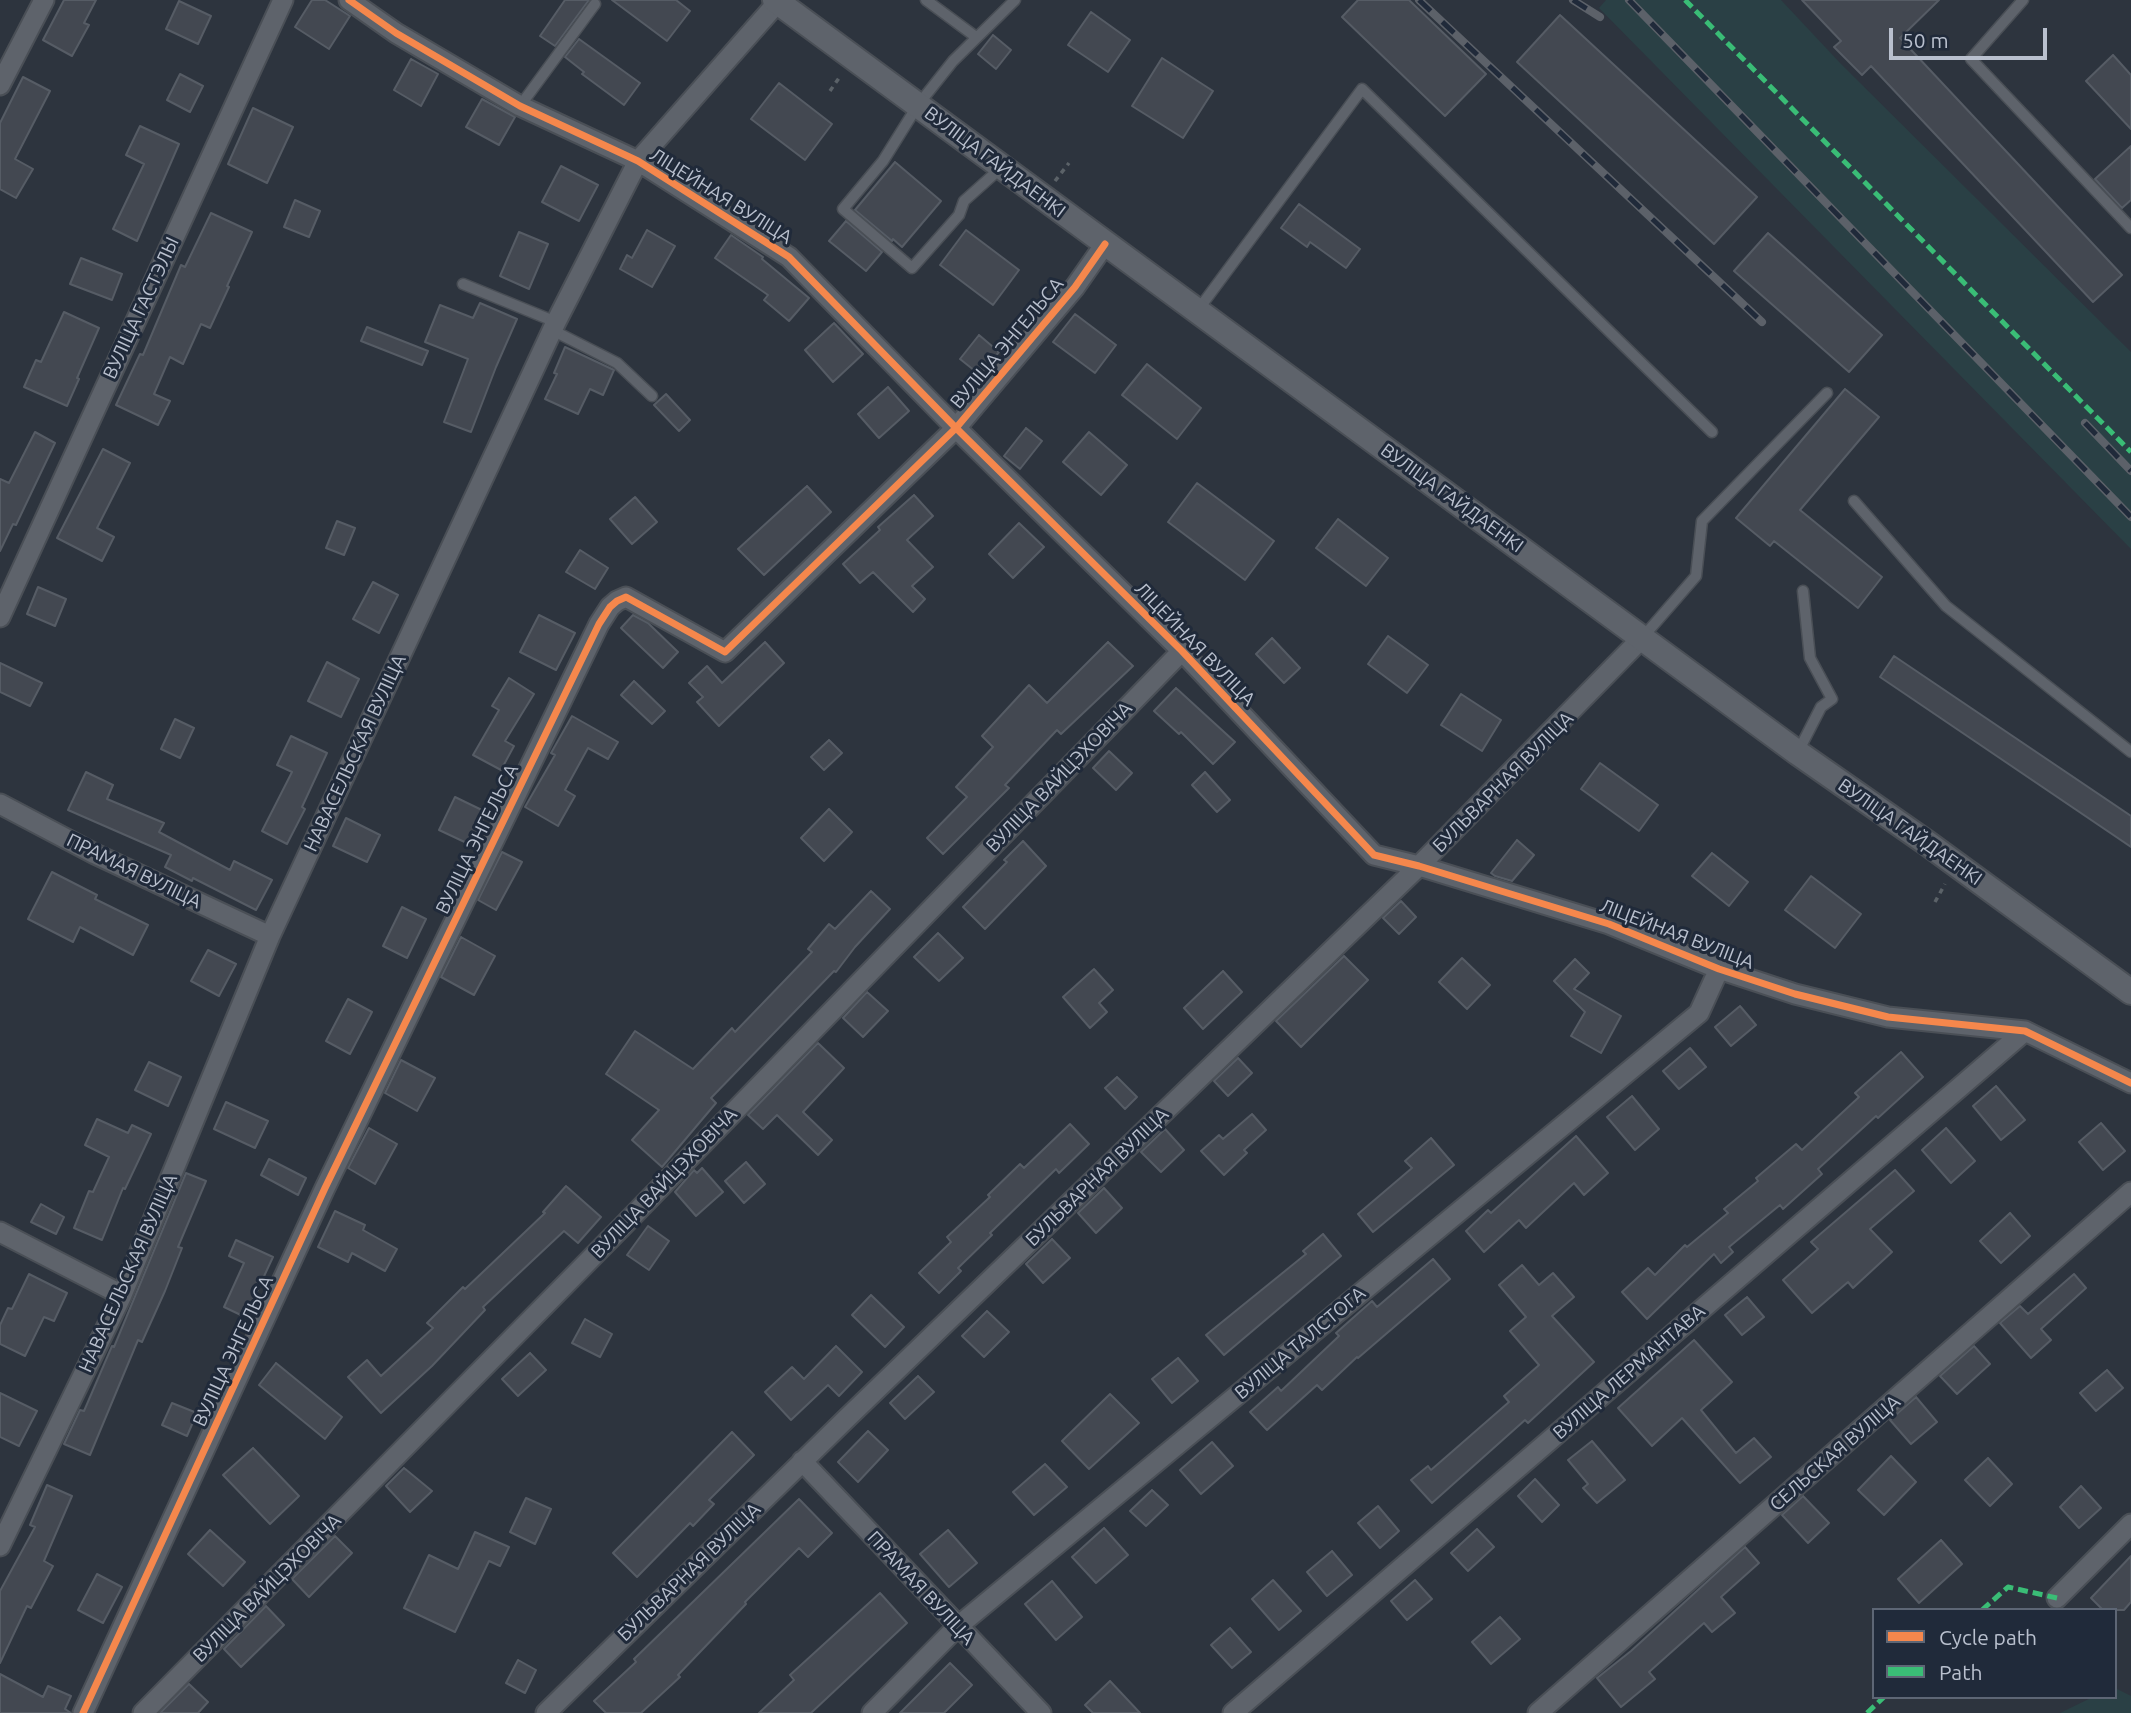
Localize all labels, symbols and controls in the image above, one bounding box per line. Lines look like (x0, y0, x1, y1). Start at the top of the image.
scale bar (1893, 14, 2050, 58)
text: 50 m (1902, 28, 1949, 52)
street label: ВУЛІЦА ГАЙДАЕНКІ (920, 102, 1070, 222)
street label: ЛІЦЕЙНАЯ ВУЛІЦА (646, 143, 796, 249)
street label: ВУЛІЦА ГАСТЭЛЫ (98, 233, 184, 383)
street label: ВУЛІЦА ЭНГЕЛЬСА (946, 273, 1068, 413)
street label: ВУЛІЦА ГАЙДАЕНКІ (1376, 439, 1528, 557)
street label: ЛІЦЕЙНАЯ ВУЛІЦА (1130, 577, 1260, 711)
street label: НАВАСЕЛЬСКАЯ ВУЛІЦА (299, 651, 411, 855)
street label: ВУЛІЦА ВАЙЦЭХОВІЧА (981, 697, 1137, 857)
street label: БУЛЬВАРНАЯ ВУЛІЦА (1428, 707, 1578, 857)
street label: ВУЛІЦА ЭНГЕЛЬСА (431, 760, 523, 918)
street label: ВУЛІЦА ГАЙДАЕНКІ (1834, 774, 1986, 890)
street label: ПРАМАЯ ВУЛІЦА (63, 829, 205, 913)
street label: ЛІЦЕЙНАЯ ВУЛІЦА (1597, 894, 1757, 974)
street label: ВУЛІЦА ВАЙЦЭХОВІЧА (586, 1103, 742, 1263)
street label: БУЛЬВАРНАЯ ВУЛІЦА (1021, 1103, 1173, 1251)
street label: НАВАСЕЛЬСКАЯ ВУЛІЦА (74, 1170, 182, 1376)
street label: ВУЛІЦА ЭНГЕЛЬСА (188, 1272, 278, 1430)
street label: ВУЛІЦА ТАЛСТОГА (1230, 1282, 1370, 1404)
street label: ВУЛІЦА ЛЕРМАНТАВА (1548, 1300, 1710, 1444)
street label: СЕЛЬСКАЯ ВУЛІЦА (1765, 1390, 1905, 1516)
street label: БУЛЬВАРНАЯ ВУЛІЦА (613, 1498, 765, 1646)
street label: ВУЛІЦА ВАЙЦЭХОВІЧА (188, 1509, 346, 1667)
street label: ПРАМАЯ ВУЛІЦА (862, 1526, 980, 1650)
legend (1872, 1608, 2117, 1699)
text: Cycle path (1939, 1625, 2037, 1649)
text: Path (1939, 1660, 1982, 1684)

